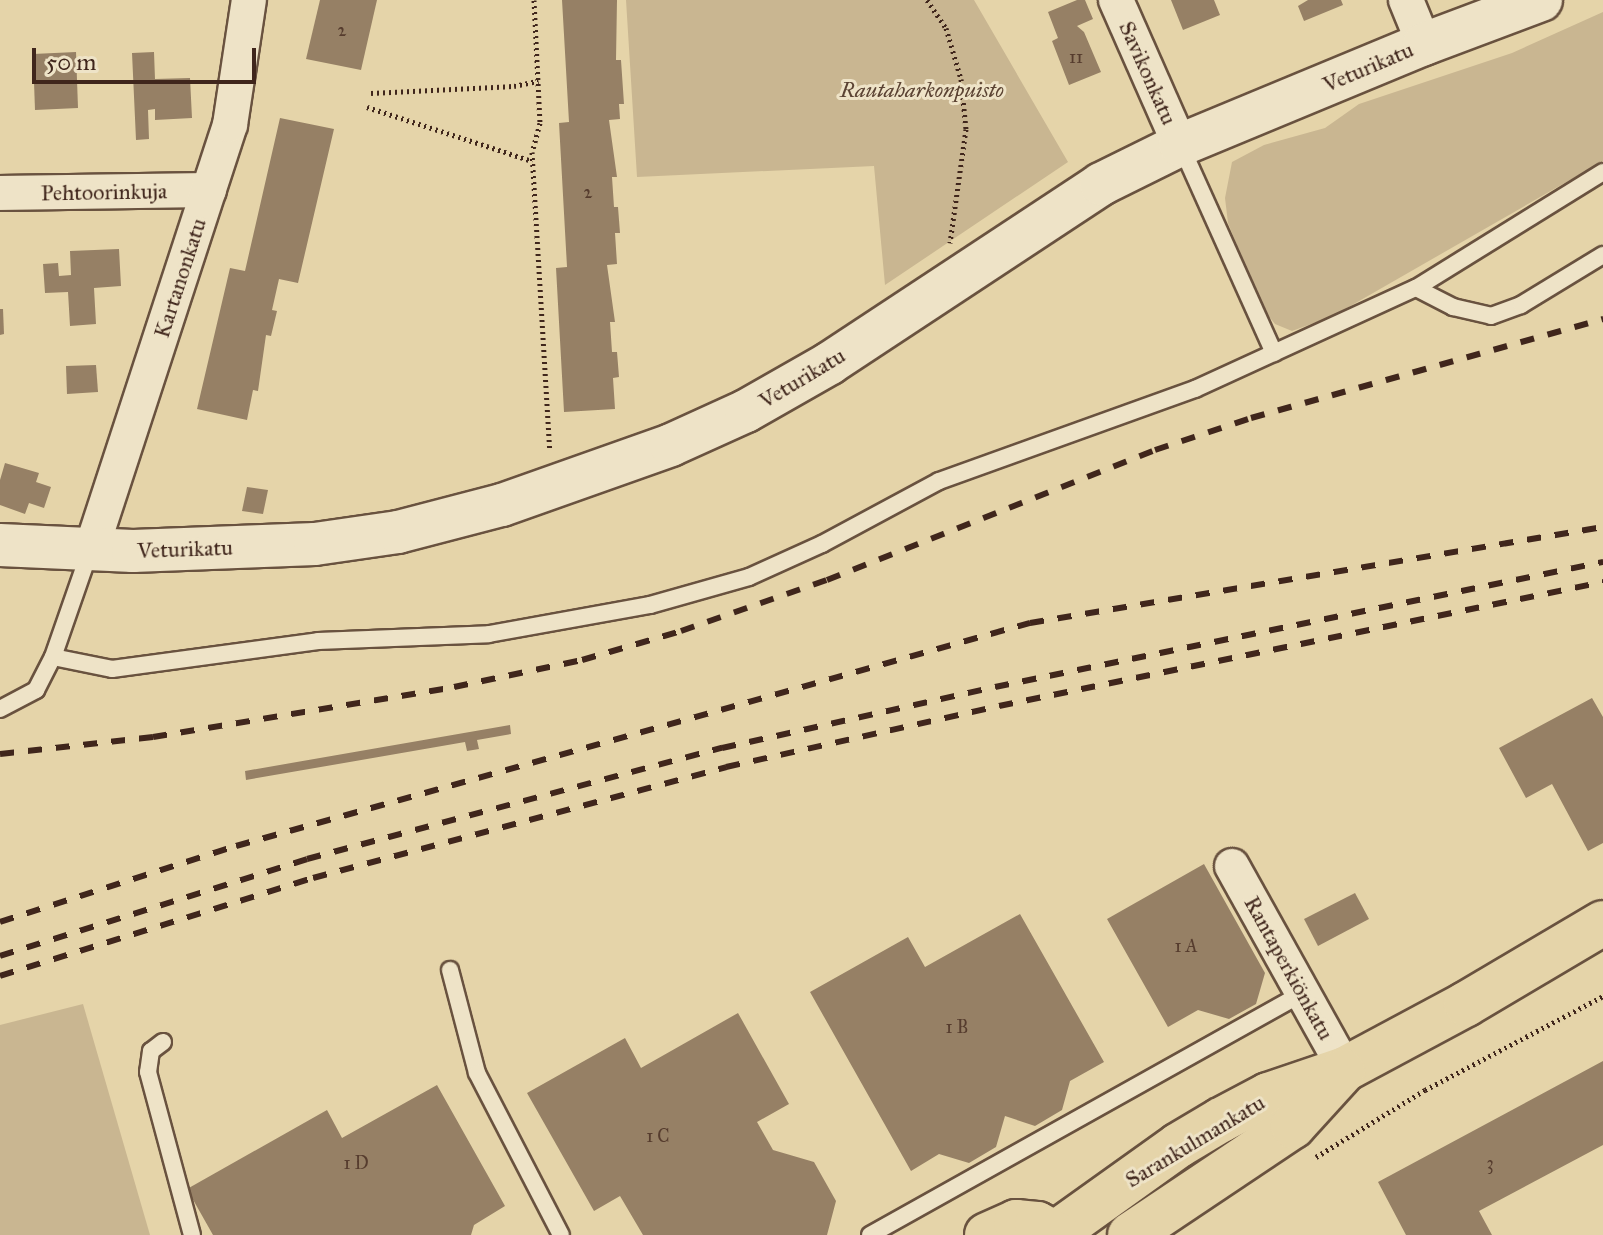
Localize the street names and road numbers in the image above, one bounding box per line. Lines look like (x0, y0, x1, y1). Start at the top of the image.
street label: Savikonkatu (1113, 17, 1183, 129)
street label: Veturikatu (1319, 36, 1417, 98)
street label: Pehtoorinkuja (41, 178, 167, 206)
street label: Kartanonkatu (148, 215, 212, 341)
street label: Veturikatu (754, 342, 850, 414)
street label: Veturikatu (137, 534, 233, 564)
street label: Rantaperkiönkatu (1239, 892, 1339, 1044)
street label: Sarankulmankatu (1120, 1089, 1270, 1193)

